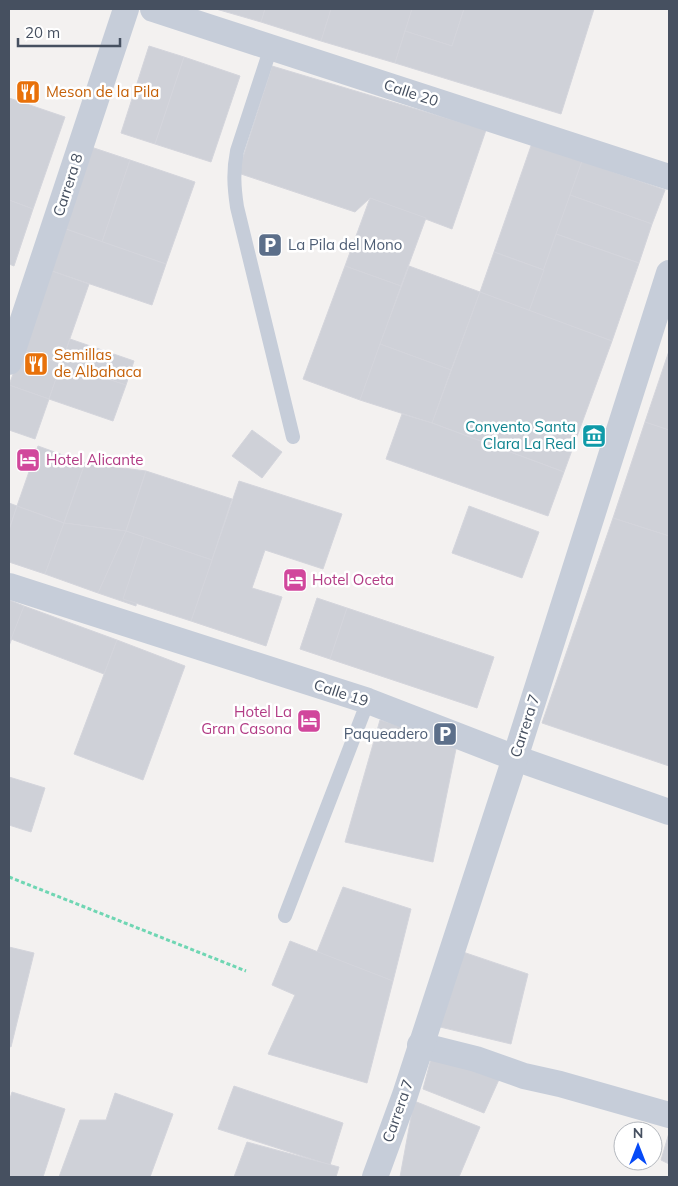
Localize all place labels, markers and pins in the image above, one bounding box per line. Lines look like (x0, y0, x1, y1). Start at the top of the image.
restaurant icon: Meson de la Pila (15, 79, 41, 105)
place label: Meson de la Pila (46, 82, 159, 101)
parking icon: La Pila del Mono (257, 232, 283, 258)
place label: La Pila del Mono (288, 235, 402, 254)
place label: Semillas de Albahaca (54, 345, 142, 381)
restaurant icon: Semillas de Albahaca (23, 351, 49, 377)
place label: Convento Santa Clara La Real (465, 417, 576, 453)
museum icon: Convento Santa Clara La Real (581, 423, 607, 449)
hotel icon: Hotel Alicante (15, 447, 41, 473)
place label: Hotel Alicante (46, 450, 143, 469)
hotel icon: Hotel Oceta (282, 567, 308, 593)
place label: Hotel Oceta (312, 570, 394, 589)
place label: Hotel La Gran Casona (201, 702, 292, 738)
hotel icon: Hotel La Gran Casona (296, 708, 322, 734)
parking icon: Paqueadero (432, 721, 458, 747)
place label: Paqueadero (344, 724, 428, 743)

